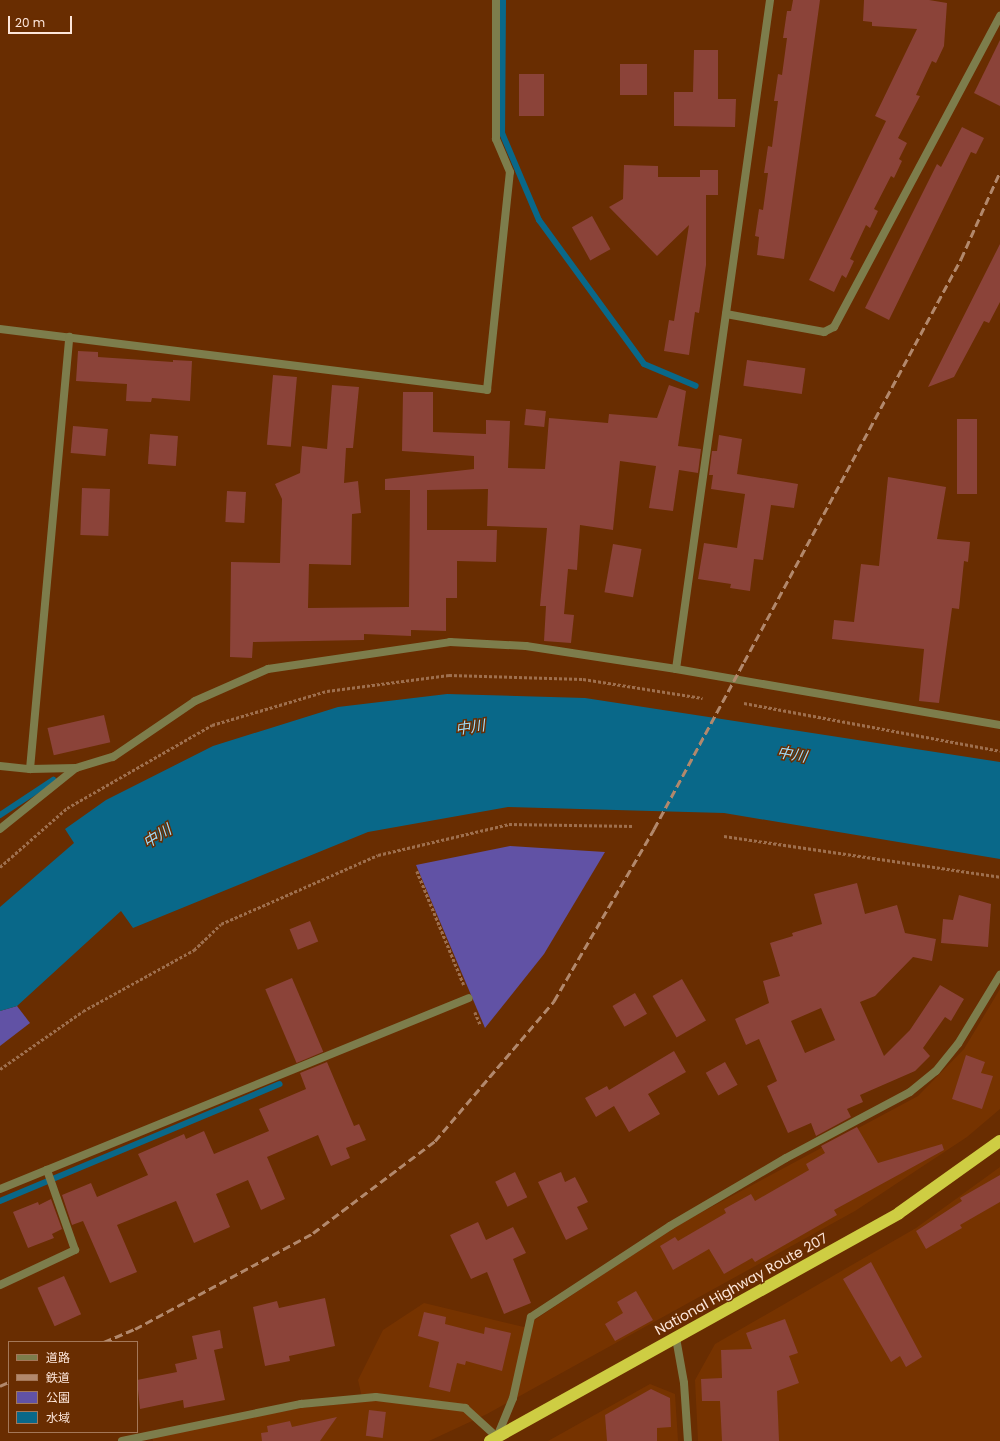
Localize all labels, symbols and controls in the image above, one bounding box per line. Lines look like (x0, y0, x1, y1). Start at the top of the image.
scale bar (10, 8, 74, 34)
text: 20 m (15, 14, 45, 31)
water label: 中川 (454, 716, 486, 738)
water label: 中川 (776, 743, 808, 765)
water label: 中川 (140, 820, 174, 852)
street label: National Highway Route 207 (652, 1229, 830, 1339)
legend (8, 1341, 138, 1433)
text: 道路 (46, 1349, 70, 1366)
text: 鉄道 (46, 1369, 70, 1386)
text: 公園 (46, 1389, 70, 1406)
text: 水域 (46, 1409, 70, 1426)

